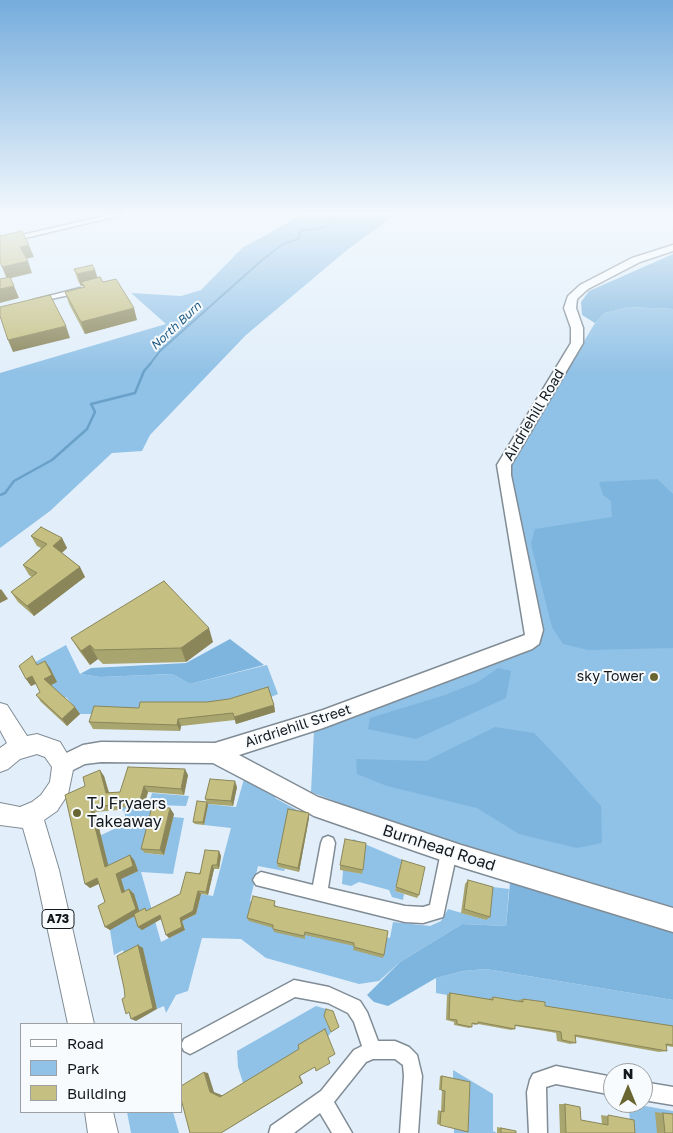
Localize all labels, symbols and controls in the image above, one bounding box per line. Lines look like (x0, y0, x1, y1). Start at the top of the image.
water label: North Burn (148, 299, 204, 353)
street label: Airdriehill Road (500, 366, 568, 464)
place label: sky Tower (577, 669, 644, 685)
marker: sky Tower (648, 671, 660, 683)
street label: Airdriehill Street (243, 701, 353, 751)
place label: TJ Fryaers Takeaway (87, 794, 166, 832)
marker: TJ Fryaers Takeaway (71, 807, 83, 819)
street label: Burnhead Road (380, 821, 498, 875)
road number: A73 (42, 910, 74, 929)
legend (20, 1023, 182, 1113)
text: Road (67, 1034, 104, 1052)
text: Park (67, 1059, 99, 1077)
north arrow (603, 1063, 653, 1113)
text: N (623, 1065, 633, 1082)
text: Building (67, 1084, 127, 1102)

